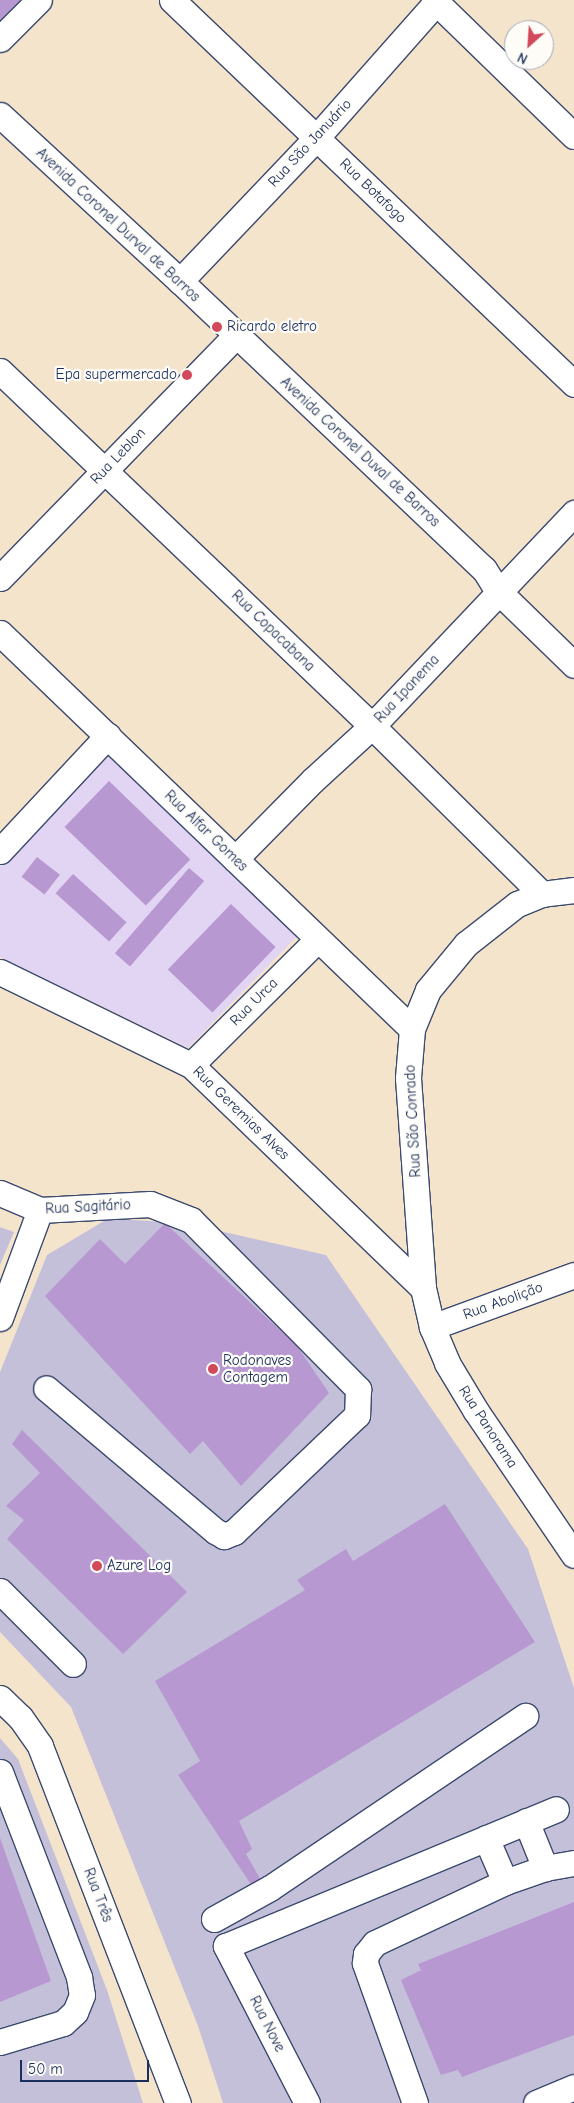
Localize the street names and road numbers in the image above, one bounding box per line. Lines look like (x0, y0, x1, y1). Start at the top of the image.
street label: Rua São Januário (265, 95, 355, 191)
street label: Avenida Coronel Durval de Barros (32, 144, 204, 306)
street label: Rua Botafogo (336, 155, 410, 227)
street label: Avenida Coronel Duval de Barros (276, 373, 444, 531)
street label: Rua Leblon (87, 424, 149, 488)
street label: Rua Copacabana (228, 587, 318, 675)
street label: Rua Ipanema (371, 651, 443, 727)
street label: Rua Alfar Gomes (161, 787, 251, 875)
street label: Rua Urca (226, 974, 282, 1030)
street label: Rua Geremias Alves (189, 1062, 293, 1164)
street label: Rua São Conrado (401, 1064, 425, 1178)
street label: Rua Sagitário (45, 1196, 131, 1218)
street label: Rua Abolição (461, 1278, 545, 1324)
street label: Rua Panorama (455, 1382, 521, 1472)
street label: Rua Três (79, 1865, 117, 1925)
street label: Rua Nove (245, 1993, 289, 2055)

